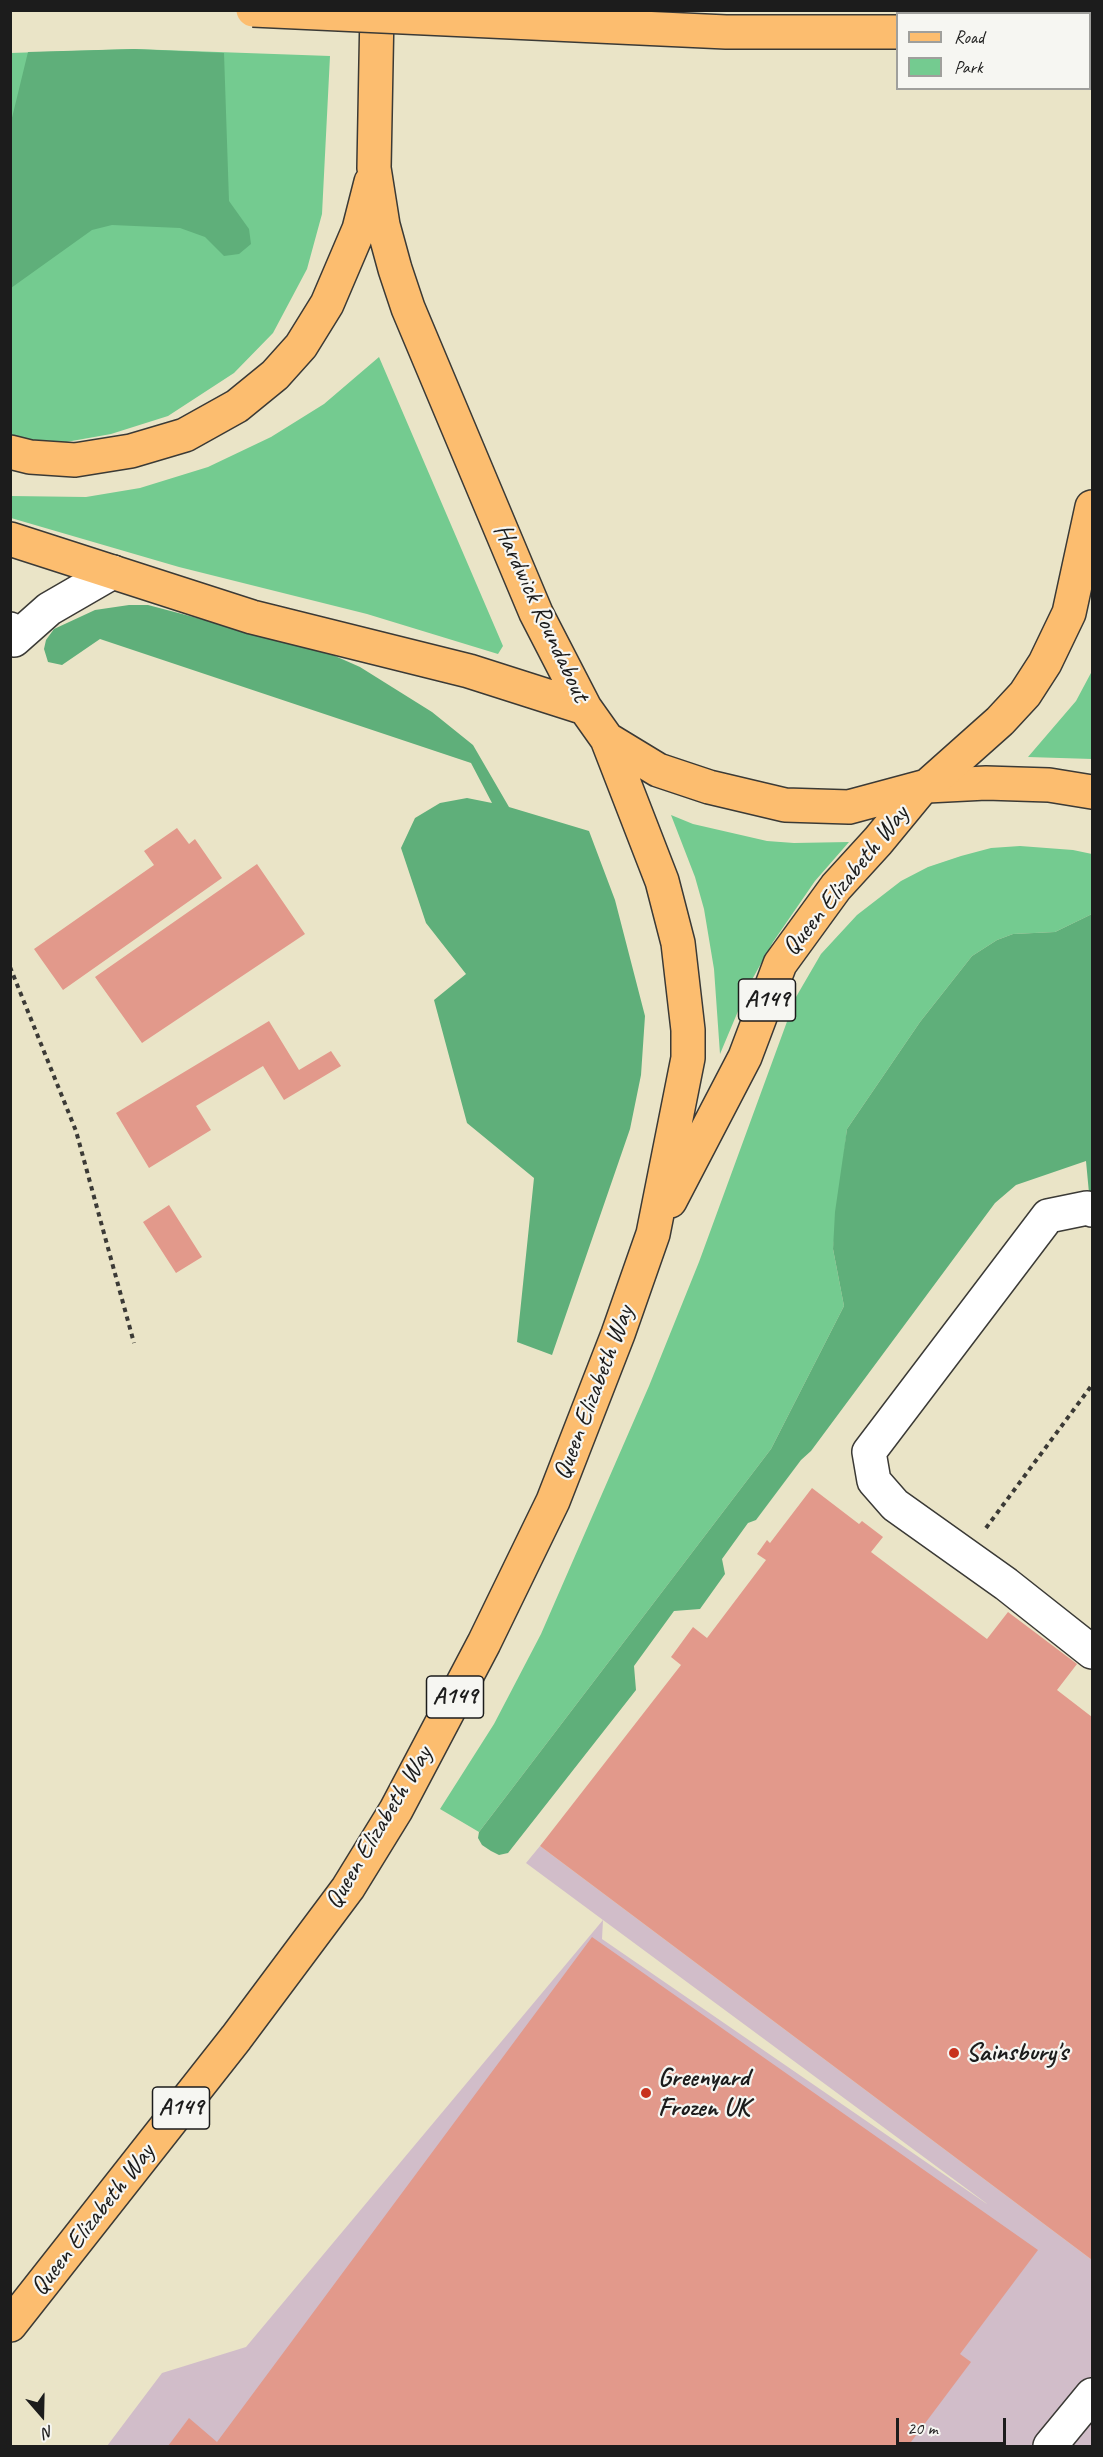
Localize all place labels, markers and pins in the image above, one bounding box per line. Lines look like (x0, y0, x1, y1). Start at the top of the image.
place label: Sainsbury's (966, 2037, 1068, 2069)
marker: Sainsbury's (947, 2046, 961, 2060)
place label: Greenyard Frozen UK (658, 2062, 749, 2124)
marker: Greenyard Frozen UK (639, 2086, 653, 2100)

